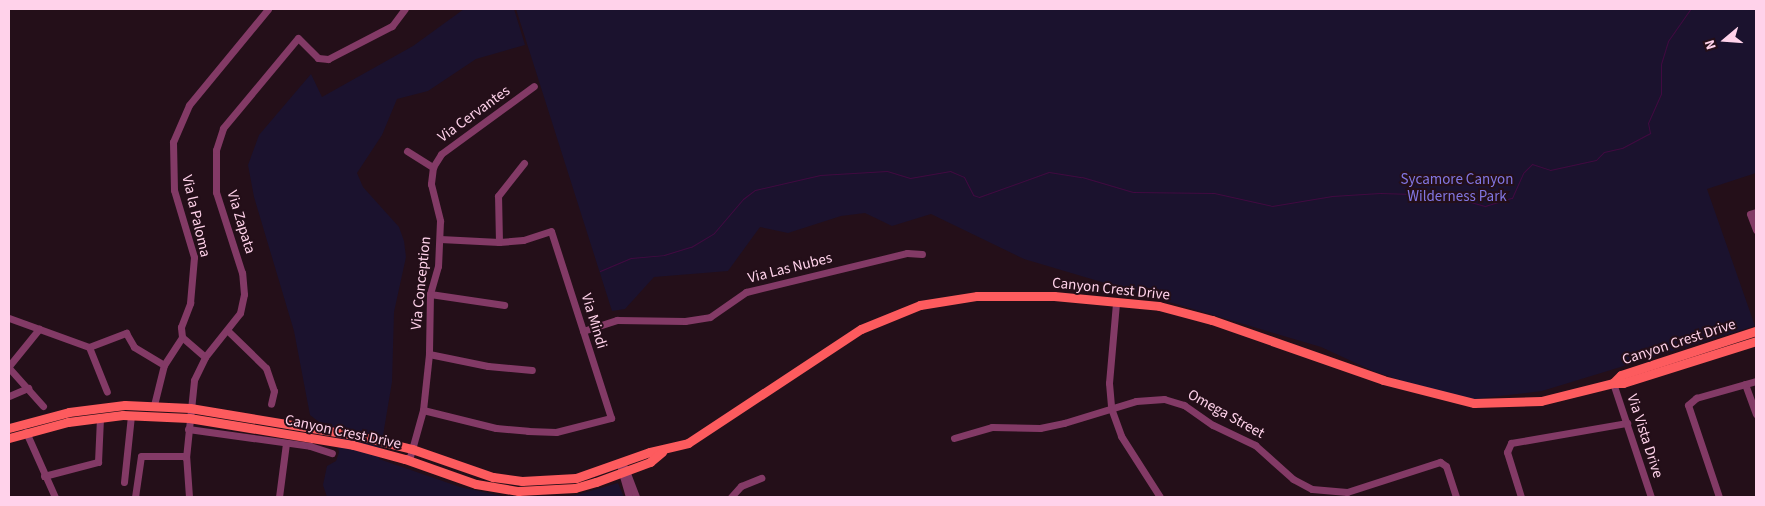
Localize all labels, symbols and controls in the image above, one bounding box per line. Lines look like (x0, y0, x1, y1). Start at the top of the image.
north arrow (1700, 15, 1750, 65)
text: N (1700, 37, 1722, 52)
street label: Via Cervantes (434, 82, 514, 146)
park label: Sycamore Canyon Wilderness Park (1401, 170, 1513, 205)
street label: Via la Paloma (178, 173, 214, 259)
street label: Via Zapata (223, 188, 259, 256)
street label: Via Conception (407, 235, 435, 331)
street label: Via Las Nubes (746, 249, 834, 287)
street label: Canyon Crest Drive (1051, 274, 1171, 304)
street label: Via Mindi (577, 291, 611, 351)
street label: Canyon Crest Drive (1620, 315, 1738, 369)
street label: Omega Street (1184, 385, 1268, 443)
street label: Via Vista Drive (1623, 392, 1667, 480)
street label: Canyon Crest Drive (283, 411, 403, 453)

